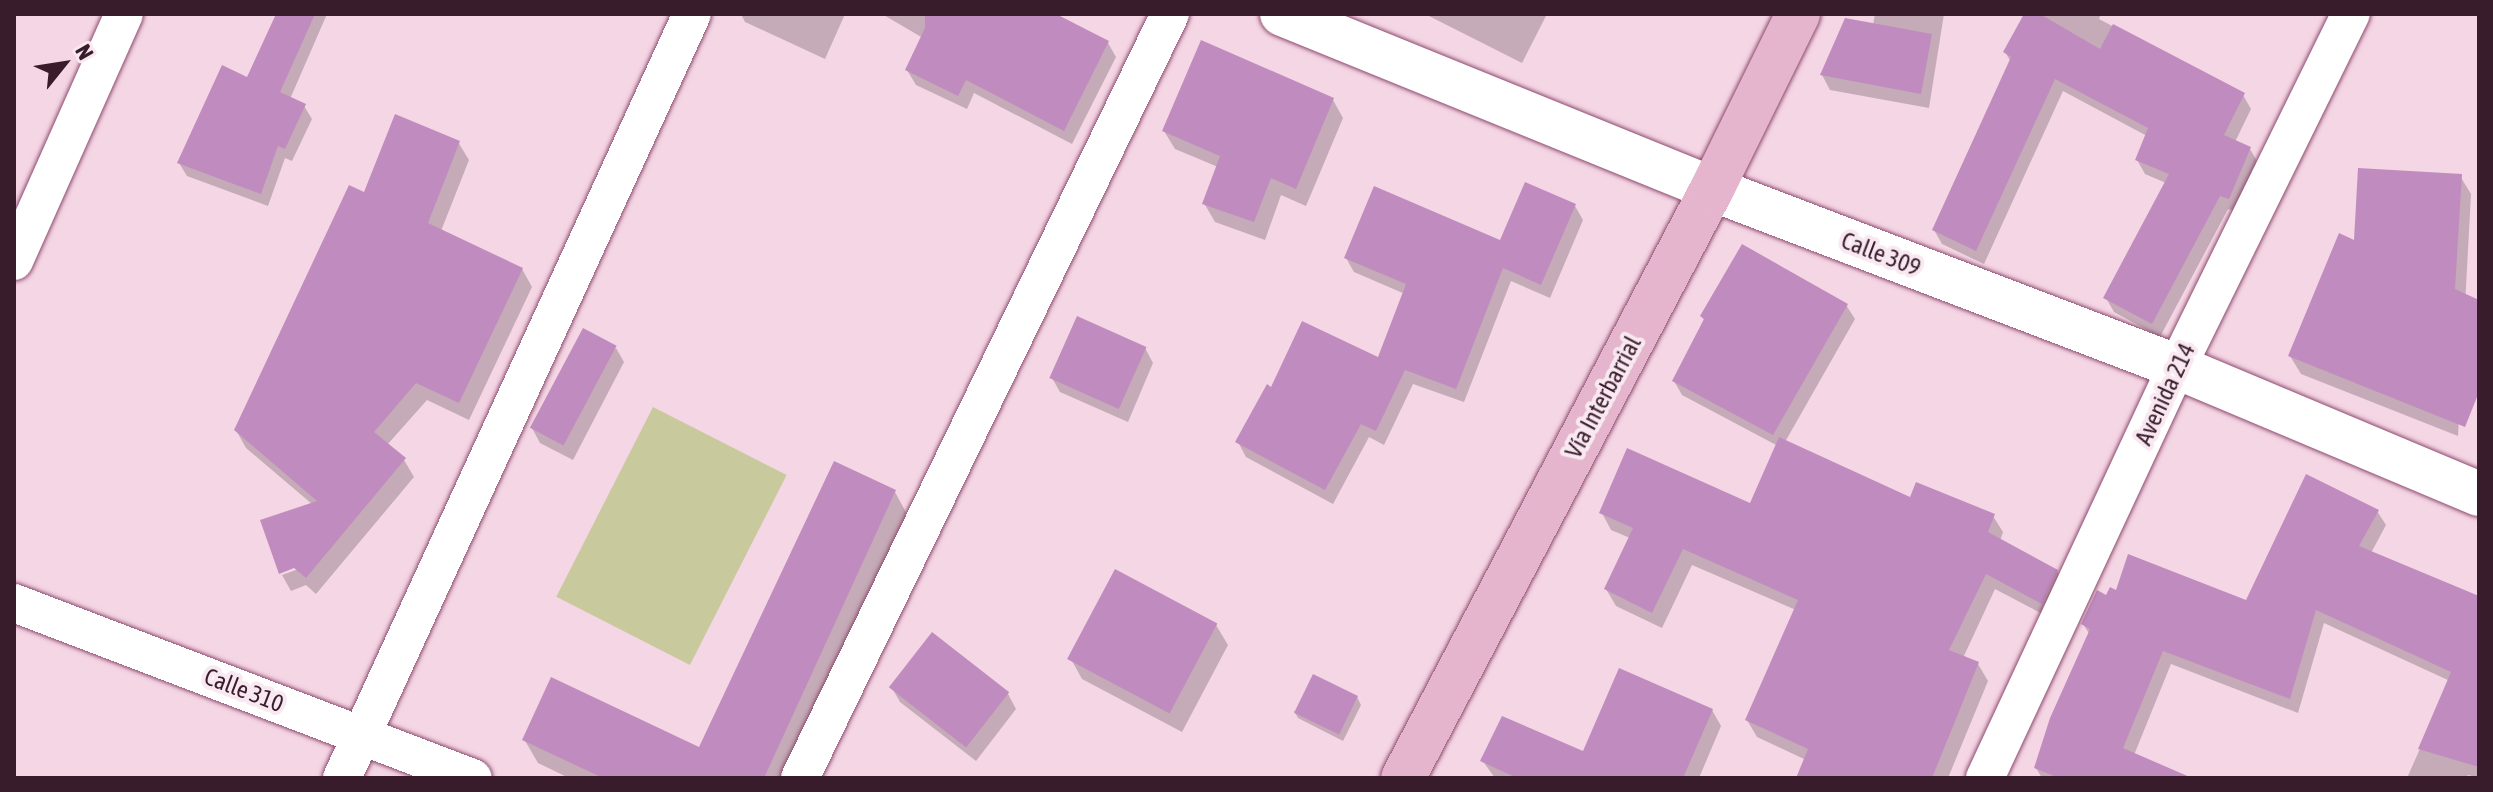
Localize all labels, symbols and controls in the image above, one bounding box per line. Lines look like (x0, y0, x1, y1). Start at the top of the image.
north arrow (24, 24, 104, 104)
text: N (70, 40, 99, 64)
street label: Calle 309 (1837, 226, 1925, 282)
street label: Vía Interbarrial (1559, 331, 1647, 463)
street label: Avenida 214 (2129, 338, 2201, 450)
street label: Calle 310 (200, 662, 288, 718)

